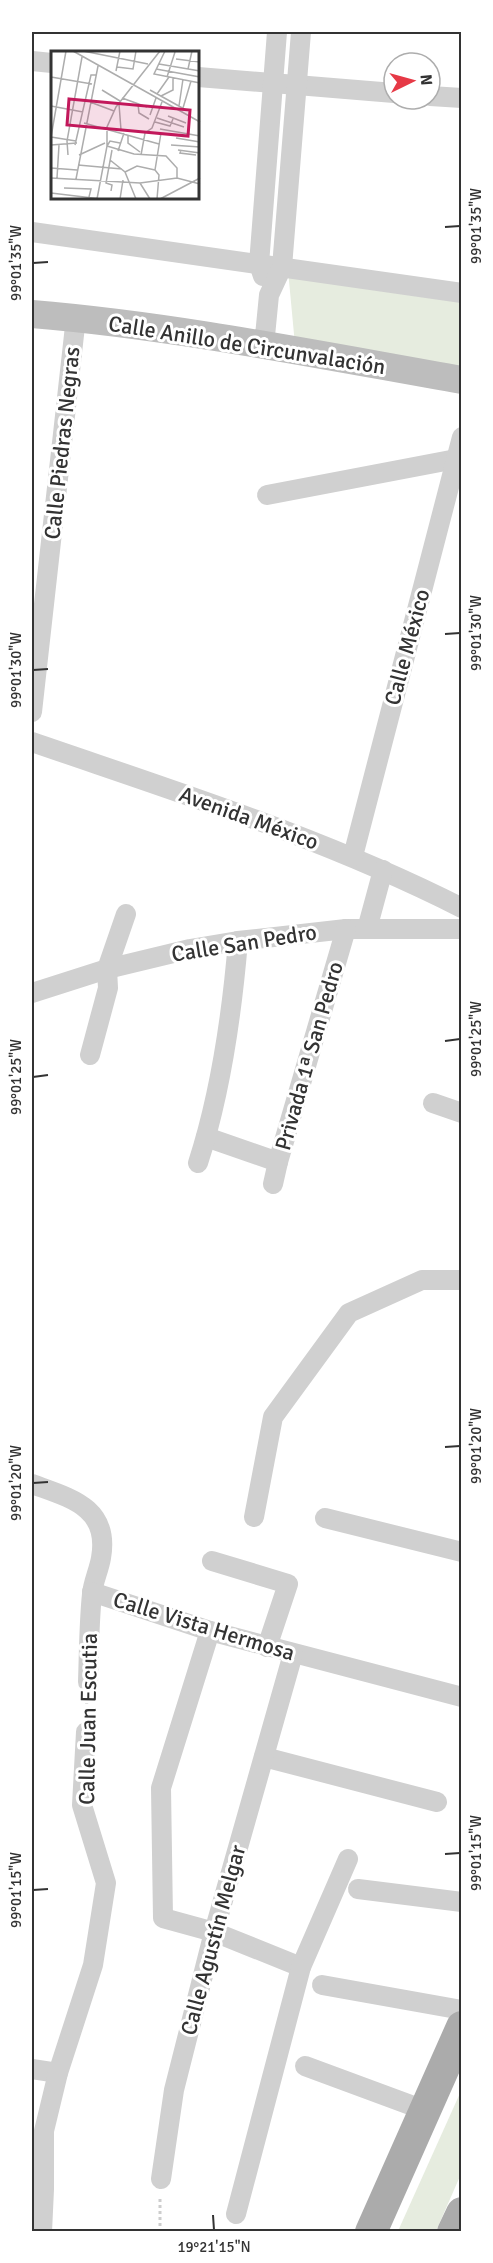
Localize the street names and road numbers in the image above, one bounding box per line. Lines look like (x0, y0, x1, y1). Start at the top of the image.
street label: Calle Anillo de Circunvalación (107, 310, 387, 380)
street label: Calle Piedras Negras (38, 345, 86, 541)
street label: Calle México (379, 586, 435, 708)
street label: Avenida México (176, 780, 322, 856)
street label: Calle San Pedro (170, 918, 318, 968)
street label: Privada 1ª San Pedro (269, 959, 349, 1153)
street label: Calle Vista Hermosa (110, 1586, 298, 1666)
street label: Calle Juan Escutia (73, 1633, 103, 1805)
street label: Calle Agustín Melgar (175, 1842, 251, 2038)

